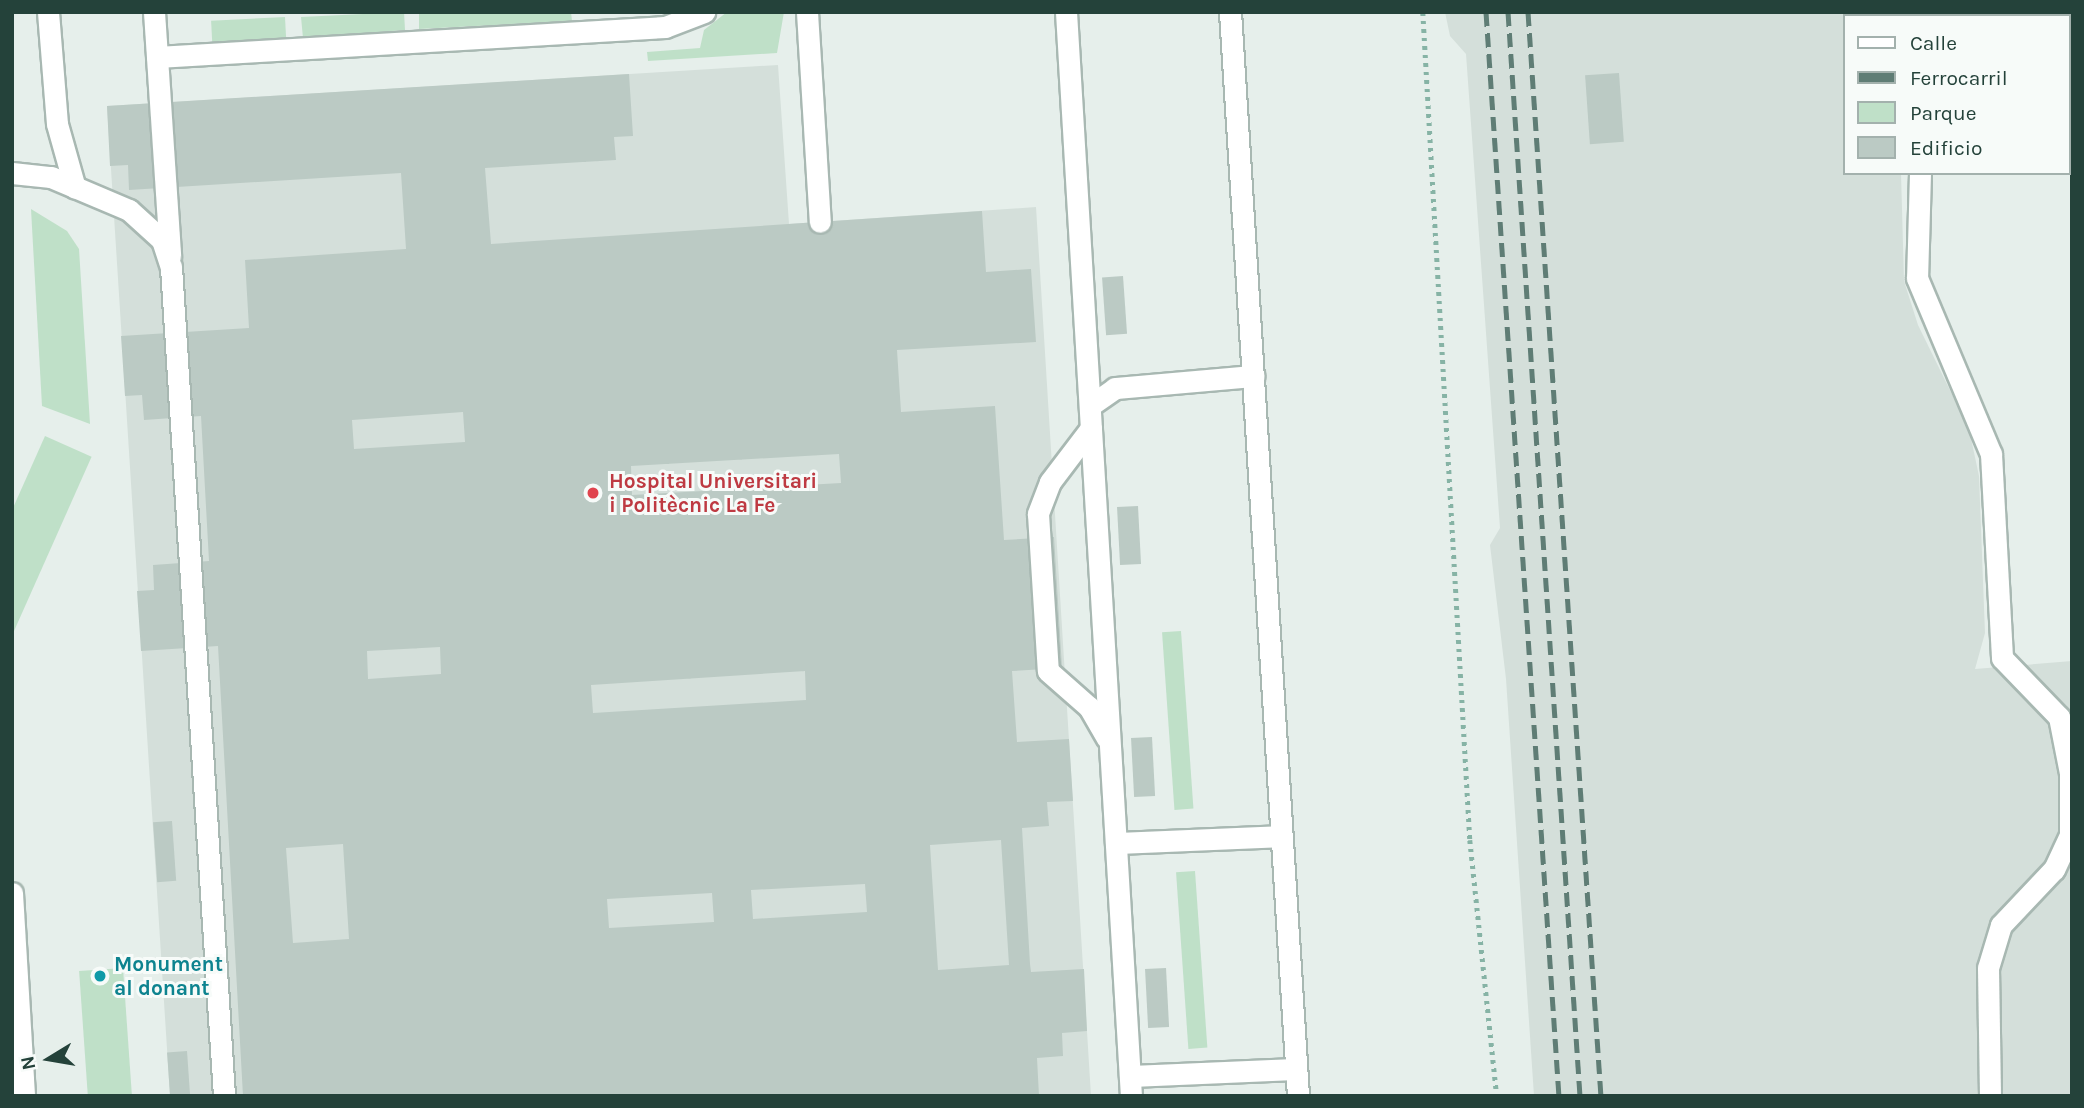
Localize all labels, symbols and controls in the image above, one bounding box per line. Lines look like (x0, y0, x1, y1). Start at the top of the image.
legend (1842, 14, 2070, 175)
text: Calle (1910, 31, 1957, 55)
text: Ferrocarril (1910, 66, 2008, 90)
text: Parque (1910, 101, 1977, 125)
text: Edificio (1910, 136, 1983, 160)
place label: Hospital Universitari i Politècnic La Fe (609, 468, 817, 518)
marker: Hospital Universitari i Politècnic La Fe (583, 483, 603, 503)
place label: Monument al donant (114, 951, 223, 1001)
marker: Monument al donant (92, 968, 108, 984)
north arrow (14, 1024, 84, 1094)
text: N (16, 1054, 40, 1072)

